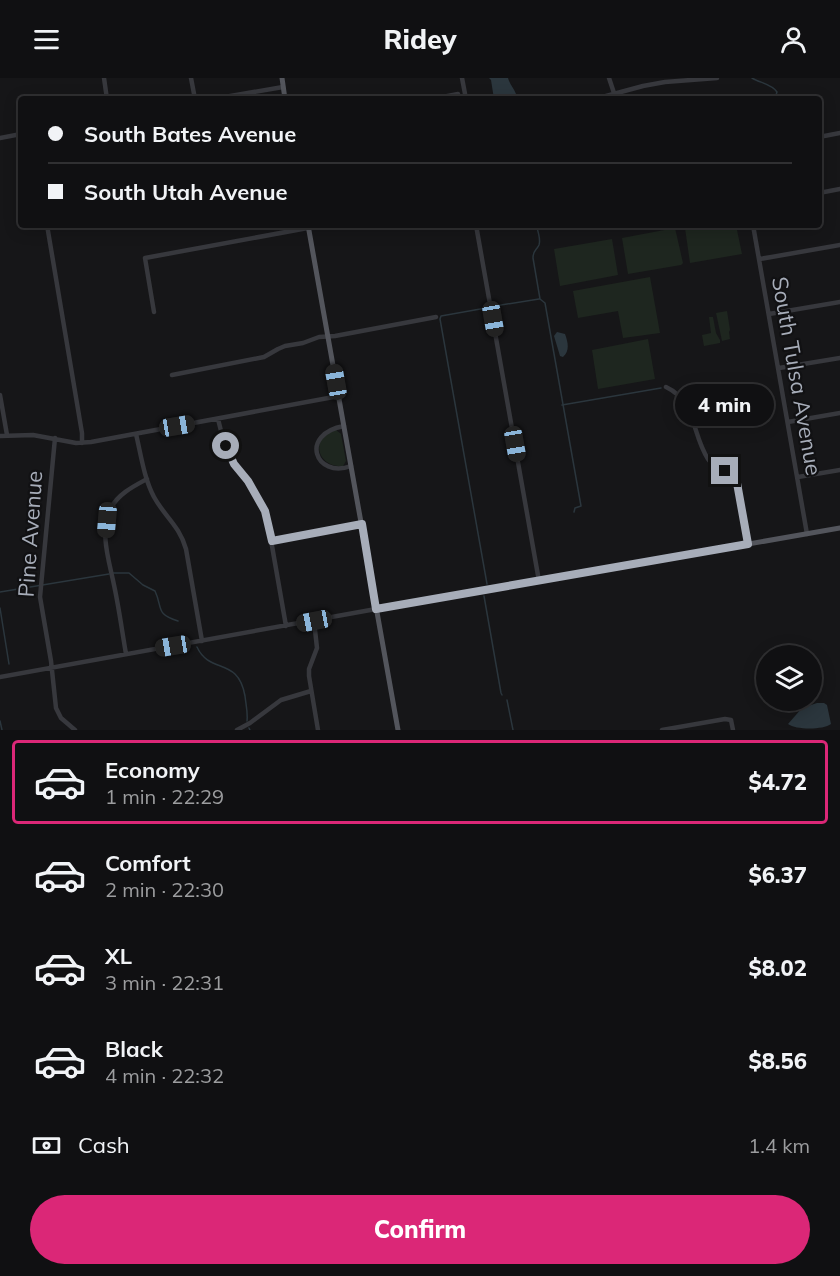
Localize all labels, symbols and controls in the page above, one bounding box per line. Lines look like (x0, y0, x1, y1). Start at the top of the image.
text: Ridey (383, 22, 457, 56)
icon: menu (30, 23, 63, 56)
icon: person (777, 23, 810, 56)
text: South Bates Avenue (84, 120, 296, 148)
text: South Utah Avenue (84, 178, 288, 206)
street label: South Tulsa Avenue (766, 274, 828, 478)
car (481, 300, 505, 338)
car (324, 363, 348, 401)
callout: 4 min (676, 384, 774, 426)
text: 4 min (698, 392, 751, 417)
car (158, 414, 196, 438)
car (503, 425, 527, 463)
route start (212, 432, 239, 459)
route end (711, 457, 738, 484)
street label: Pine Avenue (12, 470, 48, 598)
car (96, 501, 118, 539)
car (295, 609, 333, 633)
car (154, 634, 192, 658)
map controls (756, 645, 822, 711)
button: layers (756, 645, 822, 711)
icon: car (33, 755, 87, 809)
text: Economy (105, 756, 200, 784)
text: $4.72 (748, 768, 807, 796)
text: 1 min · 22:29 (105, 784, 224, 809)
icon: car (33, 848, 87, 902)
text: Comfort (105, 849, 191, 877)
text: $6.37 (748, 861, 807, 889)
text: 2 min · 22:30 (105, 877, 224, 902)
icon: car (33, 941, 87, 995)
text: XL (105, 942, 132, 970)
text: $8.02 (748, 954, 807, 982)
text: 3 min · 22:31 (105, 970, 224, 995)
icon: car (33, 1034, 87, 1088)
text: Black (105, 1035, 163, 1063)
text: $8.56 (748, 1047, 807, 1075)
text: 4 min · 22:32 (105, 1063, 224, 1088)
icon: cash (30, 1129, 63, 1162)
text: Cash (78, 1131, 130, 1159)
text: 1.4 km (748, 1133, 810, 1158)
button: Confirm (30, 1195, 810, 1264)

